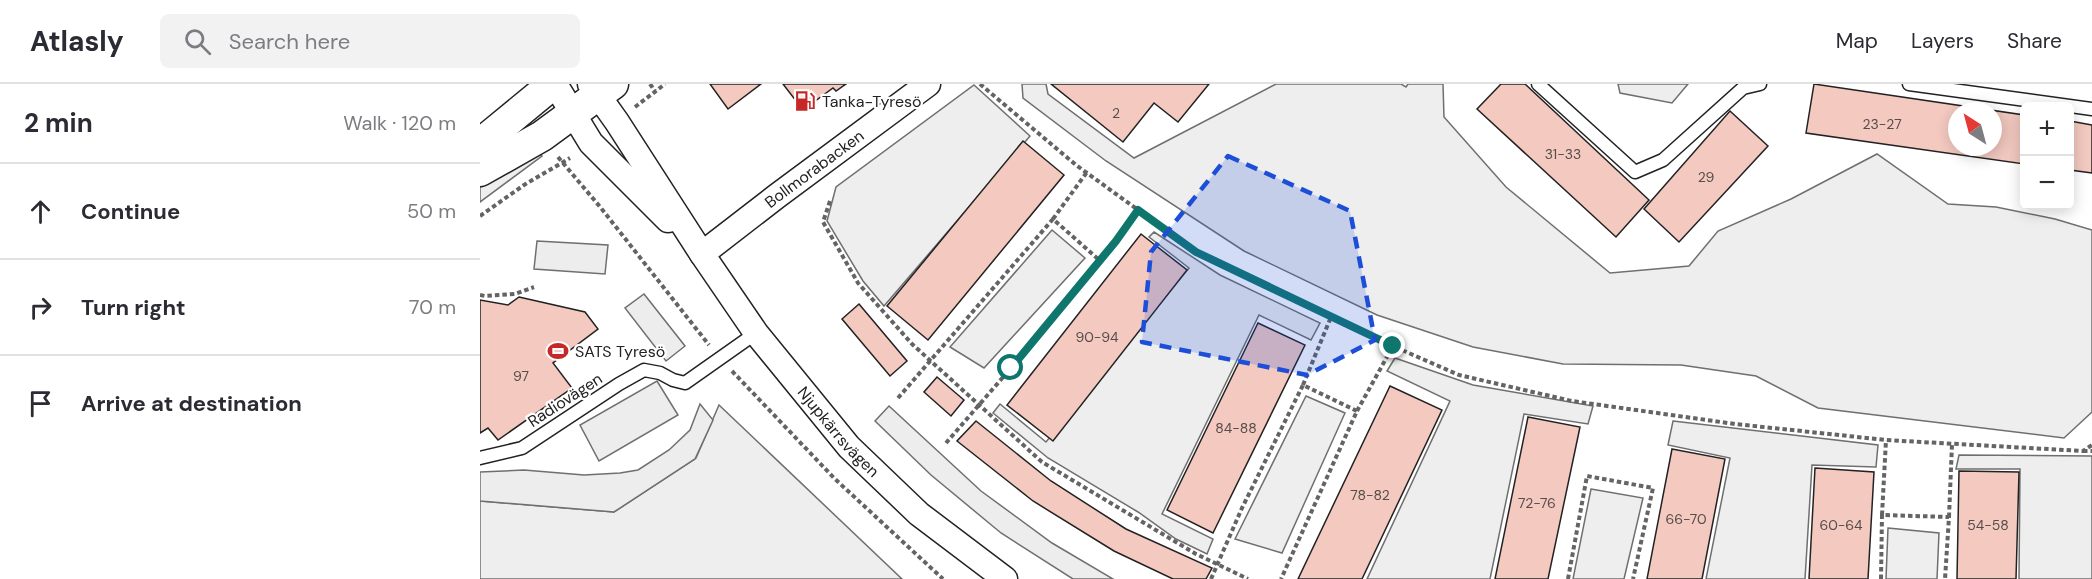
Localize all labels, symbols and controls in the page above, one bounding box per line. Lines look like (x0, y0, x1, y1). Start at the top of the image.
search box (160, 14, 580, 68)
text: Atlasly (30, 23, 124, 60)
icon: search (181, 25, 214, 58)
text: Search here (229, 27, 350, 56)
text: Map (1836, 27, 1878, 55)
text: Layers (1911, 27, 1974, 55)
text: Share (2007, 27, 2062, 55)
fuel station icon: Tanka-Tyresö (793, 89, 817, 113)
place label: Tanka-Tyresö (822, 91, 922, 112)
north arrow (1948, 102, 2002, 156)
map controls (2020, 102, 2074, 210)
button: + (2020, 102, 2074, 156)
house number: 2 (1112, 104, 1120, 122)
text: 2 min (24, 106, 93, 140)
text: Walk · 120 m (343, 110, 456, 136)
house number: 23-27 (1862, 115, 1902, 133)
street label: Bollmorabacken (760, 125, 868, 212)
house number: 31-33 (1545, 145, 1581, 163)
button: − (2020, 156, 2074, 210)
house number: 29 (1698, 168, 1715, 186)
icon: ahead (24, 195, 57, 228)
text: Continue (81, 197, 180, 226)
text: 50 m (407, 198, 456, 224)
icon: right (24, 291, 57, 324)
text: Turn right (81, 293, 186, 322)
text: 70 m (409, 294, 456, 320)
house number: 90-94 (1075, 328, 1119, 346)
route end (1379, 332, 1405, 358)
sports icon: SATS Tyresö (546, 339, 570, 363)
place label: SATS Tyresö (575, 341, 665, 362)
route start (997, 354, 1023, 380)
house number: 97 (513, 367, 529, 385)
street label: Radiovägen (524, 368, 606, 432)
street label: Njupkärrsvägen (793, 382, 884, 481)
icon: arrive (24, 387, 57, 420)
text: Arrive at destination (81, 389, 302, 418)
house number: 84-88 (1215, 419, 1257, 437)
house number: 78-82 (1350, 486, 1390, 504)
house number: 72-76 (1518, 494, 1556, 512)
house number: 66-70 (1665, 510, 1707, 528)
house number: 60-64 (1819, 516, 1863, 534)
house number: 54-58 (1967, 516, 2009, 534)

